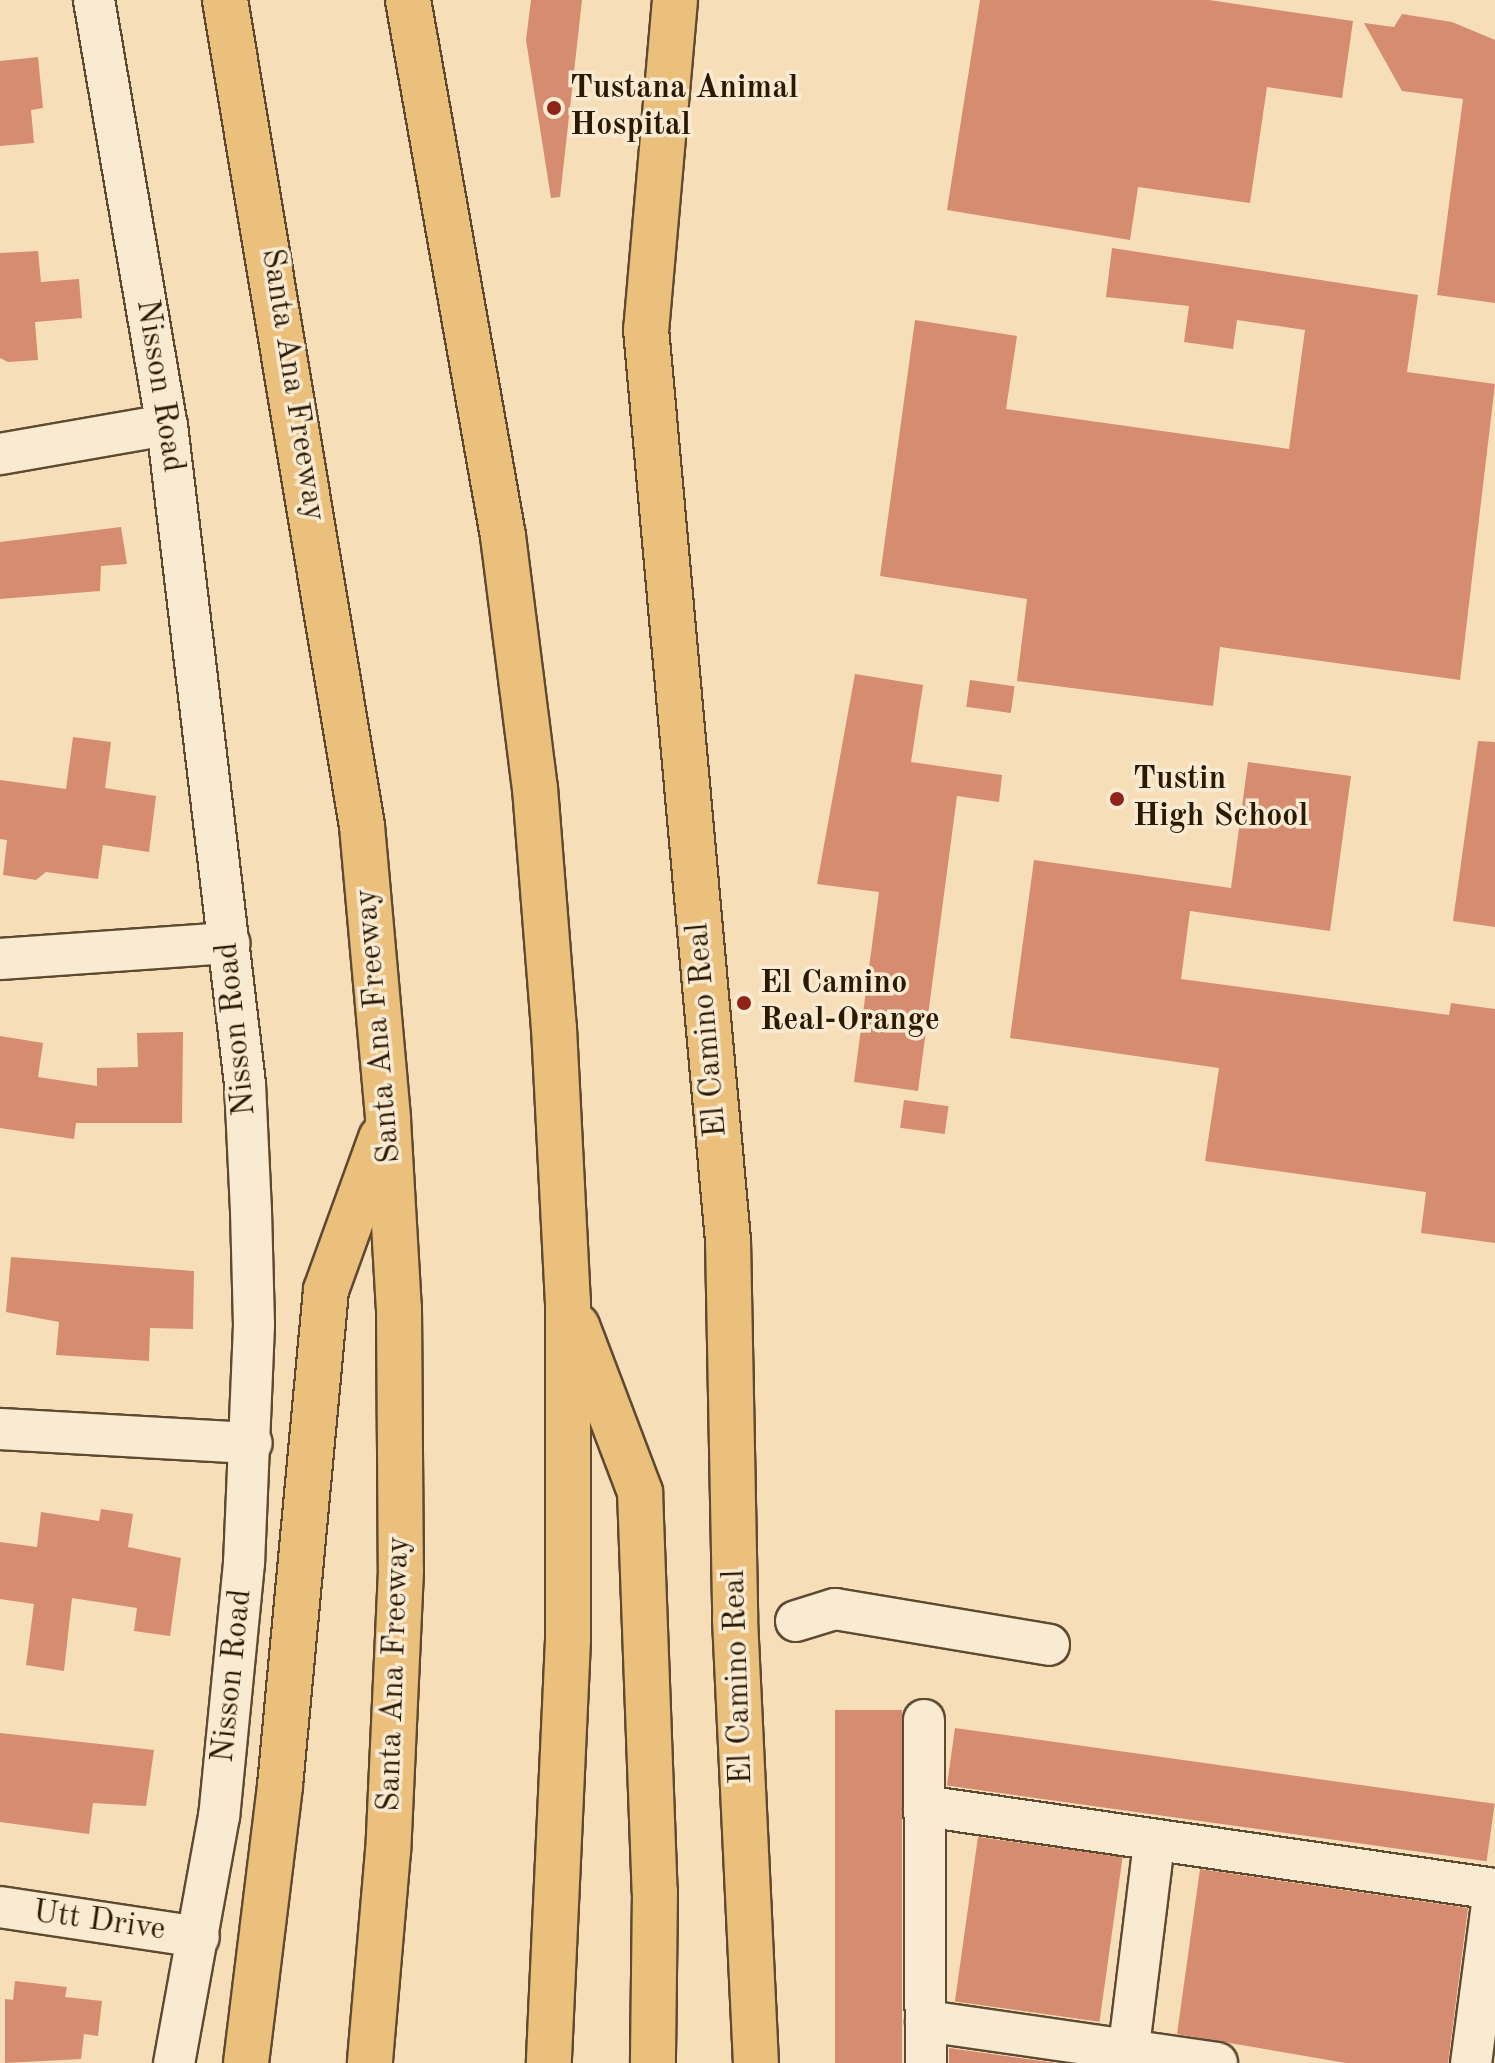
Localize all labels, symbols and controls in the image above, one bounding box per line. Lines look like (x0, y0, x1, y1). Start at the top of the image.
place label: Tustana Animal Hospital (570, 71, 798, 146)
marker: Tustana Animal Hospital (545, 99, 563, 117)
street label: Santa Ana Freeway (251, 246, 333, 524)
street label: Nisson Road (126, 297, 192, 475)
place label: Tustin High School (1133, 762, 1308, 837)
marker: Tustin High School (1108, 790, 1126, 808)
street label: Santa Ana Freeway (348, 887, 410, 1165)
street label: El Camino Real (679, 921, 737, 1139)
street label: Nisson Road (209, 940, 265, 1118)
place label: El Camino Real-Orange (760, 966, 940, 1041)
marker: El Camino Real-Orange (735, 994, 753, 1012)
street label: Santa Ana Freeway (371, 1536, 419, 1812)
street label: El Camino Real (716, 1569, 762, 1785)
street label: Nisson Road (205, 1587, 261, 1765)
street label: Utt Drive (30, 1894, 168, 1950)

